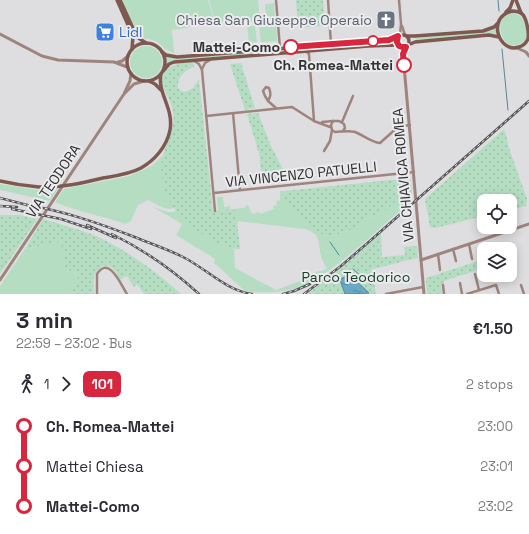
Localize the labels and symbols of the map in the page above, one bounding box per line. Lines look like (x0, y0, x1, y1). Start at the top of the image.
church icon: Chiesa San Giuseppe Operaio (375, 9, 397, 31)
place label: Chiesa San Giuseppe Operaio (176, 11, 372, 29)
supermarket icon: Lidl (94, 21, 116, 43)
place label: Lidl (119, 23, 143, 41)
unlabelled marker (367, 35, 379, 47)
place label: Mattei-Como (193, 38, 280, 56)
marker: Mattei-Como (283, 39, 299, 55)
place label: Ch. Romea-Mattei (273, 56, 393, 74)
marker: Ch. Romea-Mattei (396, 57, 412, 73)
street label: VIA CHIAVICA ROMEA (388, 107, 418, 243)
street label: VIA TEODORA (22, 140, 84, 221)
street label: VIA VINCENZO PATUELLI (224, 157, 378, 191)
park label: Parco Teodorico (302, 268, 410, 286)

